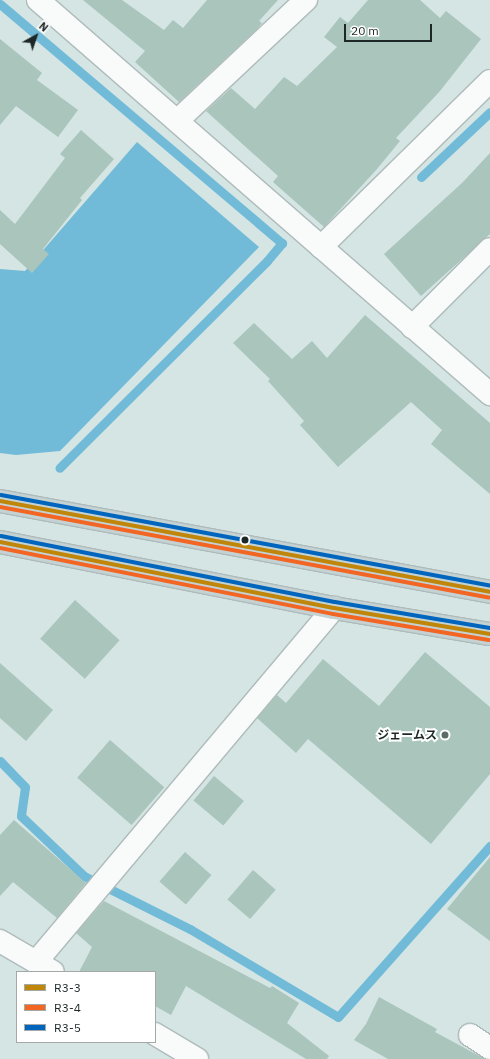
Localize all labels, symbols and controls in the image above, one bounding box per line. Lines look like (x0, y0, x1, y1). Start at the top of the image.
north arrow (16, 16, 56, 56)
scale bar (346, 16, 434, 42)
text: N (36, 19, 51, 35)
text: 20 m (351, 23, 379, 38)
unlabelled marker (240, 535, 250, 545)
place label: ジェームス (377, 728, 437, 742)
marker: ジェームス (440, 730, 450, 740)
legend (16, 971, 156, 1043)
text: R3-3 (54, 980, 81, 995)
text: R3-4 (54, 1000, 81, 1015)
text: R3-5 (54, 1020, 81, 1035)

